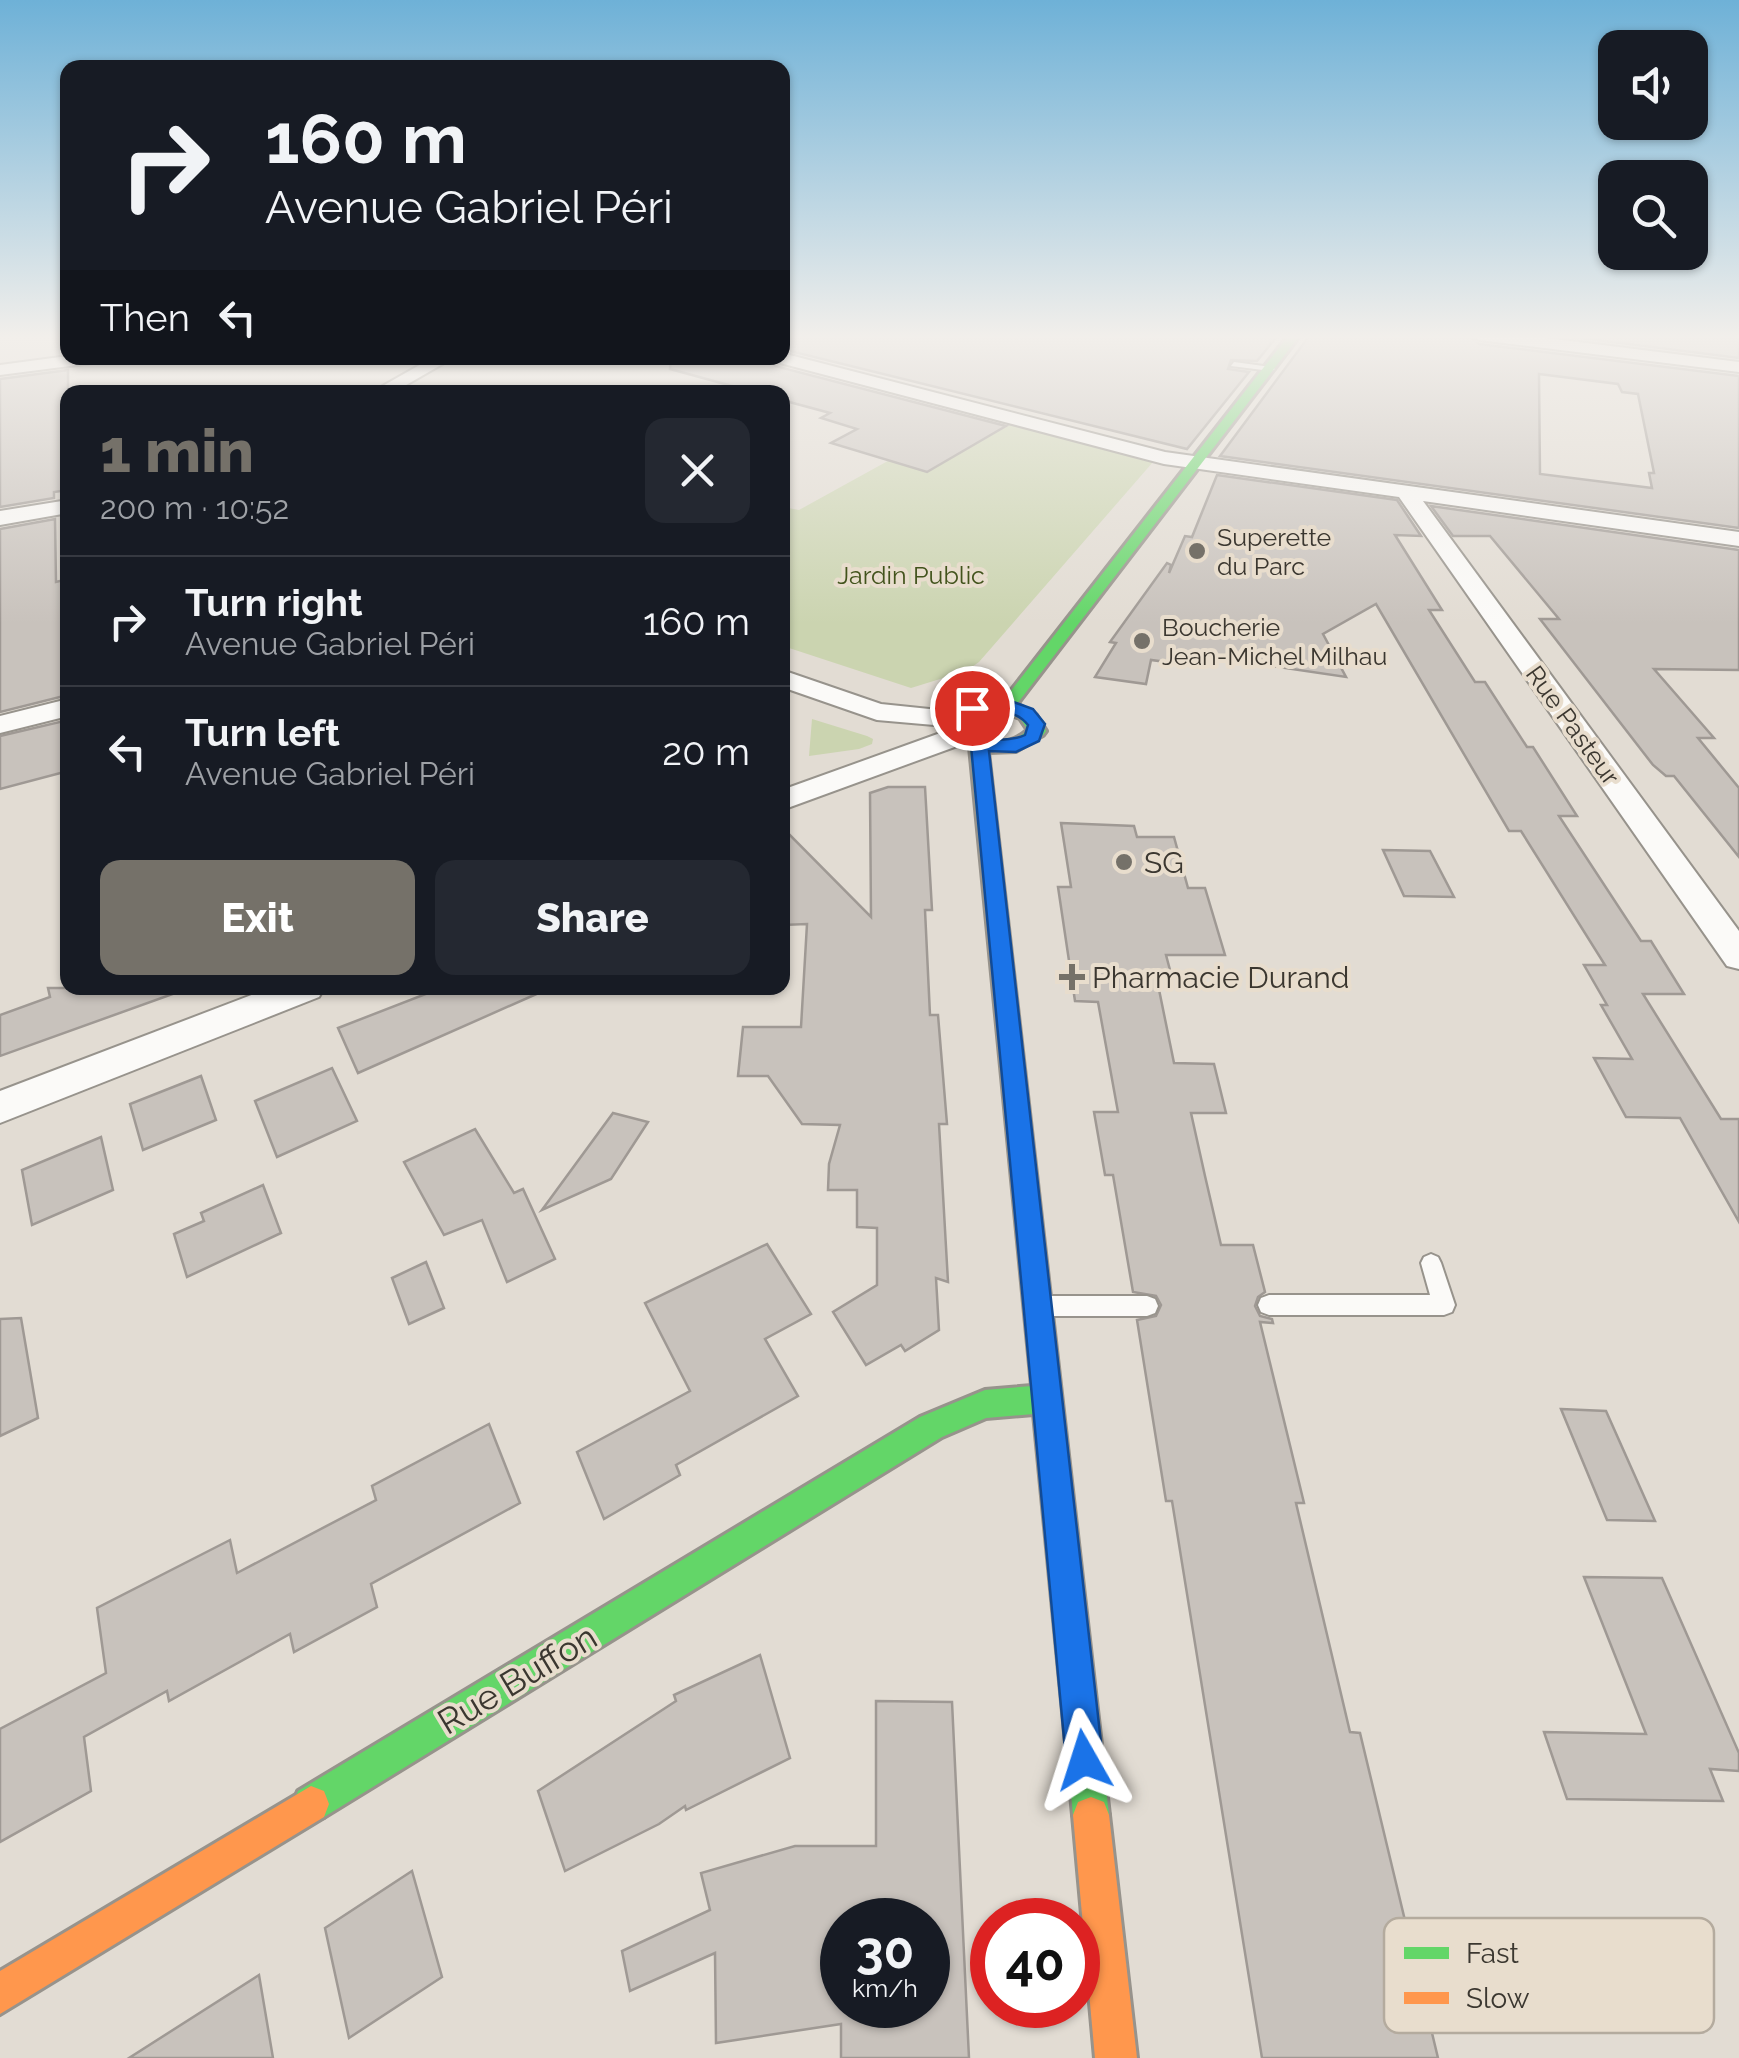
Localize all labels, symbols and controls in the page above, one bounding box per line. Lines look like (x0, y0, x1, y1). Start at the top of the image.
map controls (1598, 30, 1708, 270)
button: sound (1598, 30, 1708, 140)
text: 160 m (265, 97, 467, 179)
icon: right (100, 100, 230, 230)
button: search (1598, 160, 1708, 270)
text: Avenue Gabriel Péri (265, 181, 673, 234)
icon: left (210, 290, 265, 345)
text: Then (100, 295, 190, 340)
text: 1 min (100, 416, 254, 486)
button: close (645, 418, 750, 523)
text: 200 m · 10:52 (100, 489, 289, 526)
place label: Superette du Parc (1217, 522, 1331, 581)
marker: Superette du Parc (1186, 540, 1208, 562)
park label: Jardin Public (837, 560, 985, 590)
text: Turn right (185, 580, 362, 625)
icon: right (100, 594, 155, 649)
text: 160 m (643, 599, 750, 644)
place label: Boucherie Jean-Michel Milhau (1162, 612, 1387, 671)
text: Avenue Gabriel Péri (185, 625, 475, 662)
marker: Boucherie Jean-Michel Milhau (1131, 630, 1153, 652)
street label: Rue Pasteur (1520, 660, 1626, 790)
pin (930, 666, 1015, 751)
icon: arrive (945, 681, 1000, 736)
text: Turn left (185, 710, 340, 755)
icon: left (100, 724, 155, 779)
text: 20 m (662, 729, 750, 774)
text: Avenue Gabriel Péri (185, 755, 475, 792)
place label: SG (1144, 845, 1184, 880)
marker: SG (1113, 851, 1135, 873)
button: Exit (100, 860, 415, 975)
button: Share (435, 860, 750, 975)
place label: Pharmacie Durand (1092, 960, 1349, 995)
marker: Pharmacie Durand (1061, 966, 1083, 988)
street label: Rue Buffon (430, 1616, 604, 1742)
position arrow (1032, 1708, 1136, 1812)
speed limit sign: 40 (970, 1898, 1100, 2028)
legend (1384, 1918, 1714, 2033)
text: 30 (856, 1921, 914, 1980)
text: Fast (1466, 1937, 1519, 1970)
text: km/h (852, 1973, 918, 2003)
text: Slow (1466, 1982, 1530, 2015)

